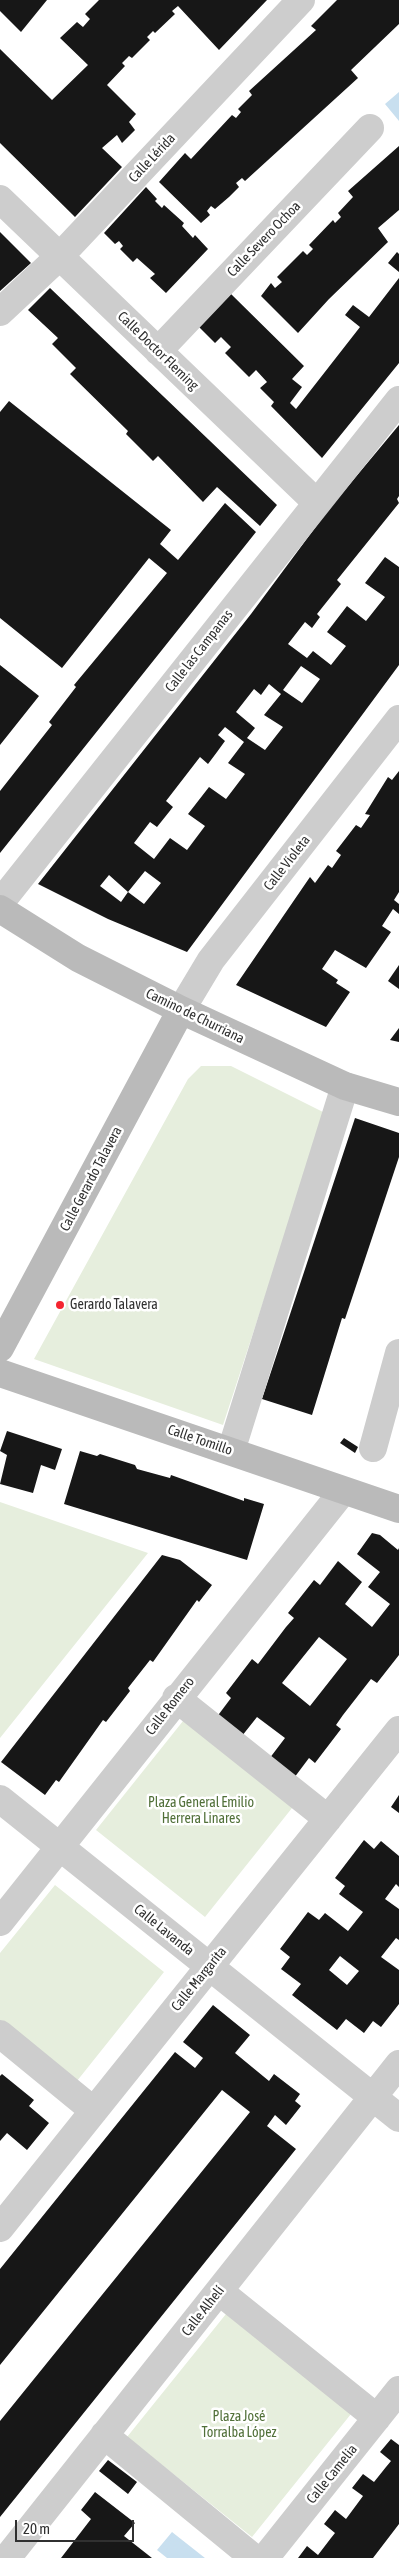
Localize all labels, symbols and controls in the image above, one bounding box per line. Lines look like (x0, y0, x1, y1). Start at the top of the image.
street label: Calle Lérida (125, 130, 179, 186)
street label: Calle Severo Ochoa (224, 198, 304, 280)
street label: Calle Doctor Fleming (114, 308, 202, 394)
street label: Calle las Campanas (162, 607, 236, 695)
street label: Calle Violeta (260, 832, 314, 894)
street label: Camino de Churriana (143, 985, 247, 1047)
street label: Calle Gerardo Talavera (56, 1124, 126, 1234)
place label: Gerardo Talavera (70, 1297, 158, 1313)
marker: Gerardo Talavera (54, 1299, 66, 1311)
street label: Calle Tomillo (165, 1421, 235, 1459)
street label: Calle Romero (142, 1674, 198, 1738)
park label: Plaza General Emilio Herrera Linares (148, 1795, 254, 1828)
street label: Calle Lavanda (131, 1901, 197, 1959)
street label: Calle Margarita (168, 1943, 230, 2015)
street label: Calle Alhelí (178, 2283, 228, 2339)
park label: Plaza José Torralba López (201, 2409, 277, 2442)
street label: Calle Camelia (303, 2441, 361, 2507)
scale bar (18, 2510, 136, 2542)
text: 20 m (23, 2520, 50, 2537)

